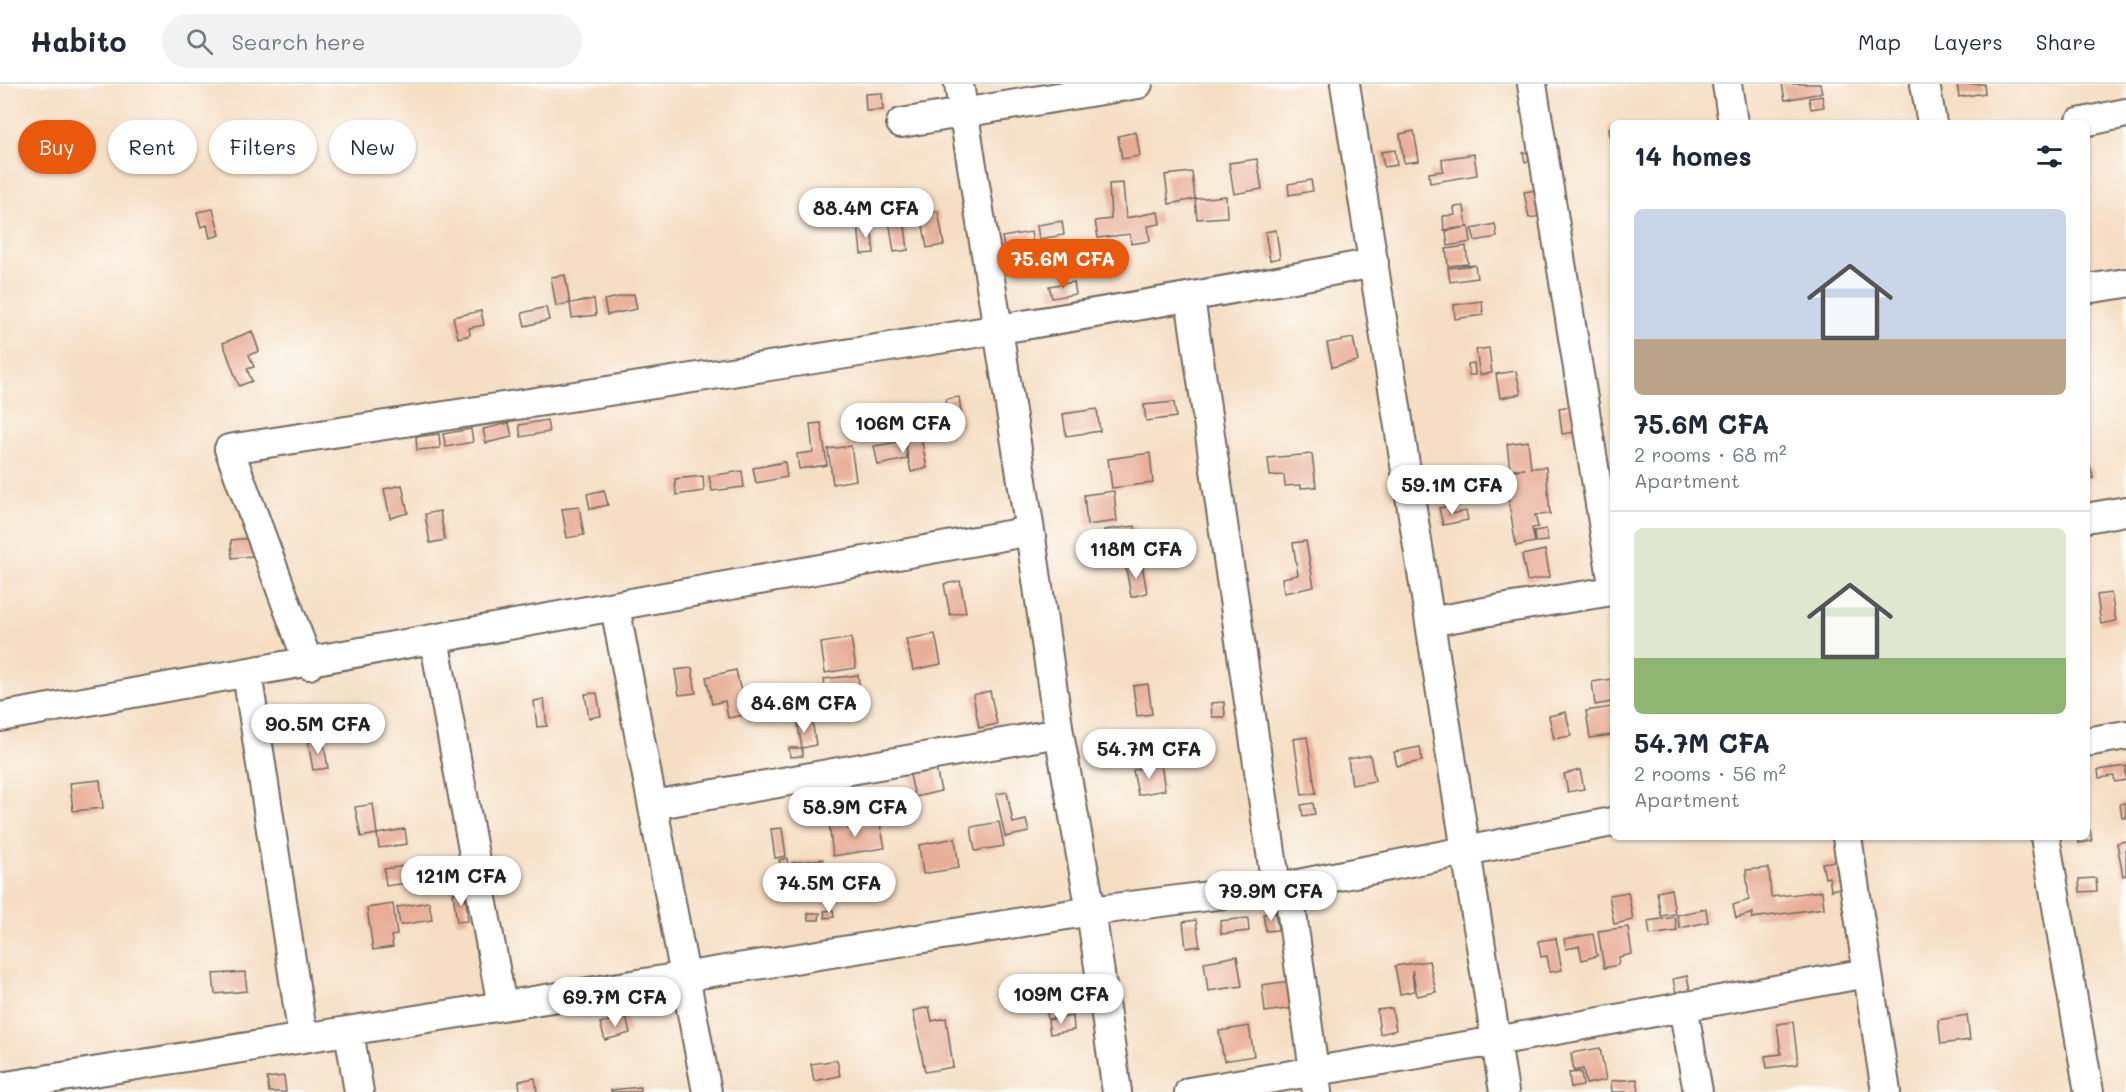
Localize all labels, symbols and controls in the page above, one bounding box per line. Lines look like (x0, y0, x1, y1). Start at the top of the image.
search box (162, 14, 582, 68)
text: Habito (30, 23, 126, 59)
icon: search (183, 25, 216, 58)
text: Search here (231, 27, 365, 56)
text: Map (1858, 28, 1901, 55)
text: Layers (1934, 28, 2003, 55)
text: Share (2036, 28, 2096, 55)
chip: Buy (18, 120, 96, 174)
chip: Rent (108, 120, 197, 174)
chip: Filters (209, 120, 317, 174)
chip: New (329, 120, 416, 174)
text: 14 homes (1634, 139, 1752, 173)
icon: filters (2033, 140, 2066, 173)
pin: 88.4M CFA (797, 188, 935, 239)
text: 88.4M CFA (813, 194, 919, 220)
pin: 75.6M CFA (994, 239, 1132, 290)
text: 75.6M CFA (1011, 245, 1115, 271)
icon: home (1796, 248, 1904, 356)
pin: 106M CFA (841, 403, 965, 454)
text: 75.6M CFA (1634, 407, 1769, 441)
text: 106M CFA (855, 409, 951, 435)
text: 2 rooms · 68 m² (1634, 441, 1787, 467)
pin: 59.1M CFA (1383, 465, 1521, 516)
text: Apartment (1634, 467, 1740, 493)
text: 59.1M CFA (1401, 471, 1503, 497)
pin: 118M CFA (1074, 529, 1198, 580)
text: 118M CFA (1089, 535, 1183, 561)
icon: home (1796, 567, 1904, 675)
pin: 84.6M CFA (735, 683, 873, 734)
text: 84.6M CFA (751, 689, 857, 715)
pin: 90.5M CFA (249, 704, 387, 755)
text: 90.5M CFA (265, 710, 371, 736)
text: 54.7M CFA (1634, 726, 1770, 760)
pin: 54.7M CFA (1080, 729, 1218, 780)
text: 54.7M CFA (1097, 735, 1201, 761)
text: 2 rooms · 56 m² (1634, 760, 1786, 786)
text: Apartment (1634, 786, 1740, 812)
pin: 58.9M CFA (786, 787, 924, 838)
text: 58.9M CFA (802, 793, 908, 819)
pin: 121M CFA (399, 856, 523, 907)
text: 121M CFA (415, 862, 507, 888)
pin: 74.5M CFA (760, 863, 898, 914)
text: 74.5M CFA (777, 869, 881, 895)
pin: 79.9M CFA (1202, 871, 1340, 922)
text: 79.9M CFA (1219, 877, 1323, 903)
pin: 109M CFA (999, 974, 1123, 1025)
pin: 69.7M CFA (546, 977, 684, 1028)
text: 109M CFA (1013, 980, 1109, 1006)
text: 69.7M CFA (563, 983, 667, 1009)

